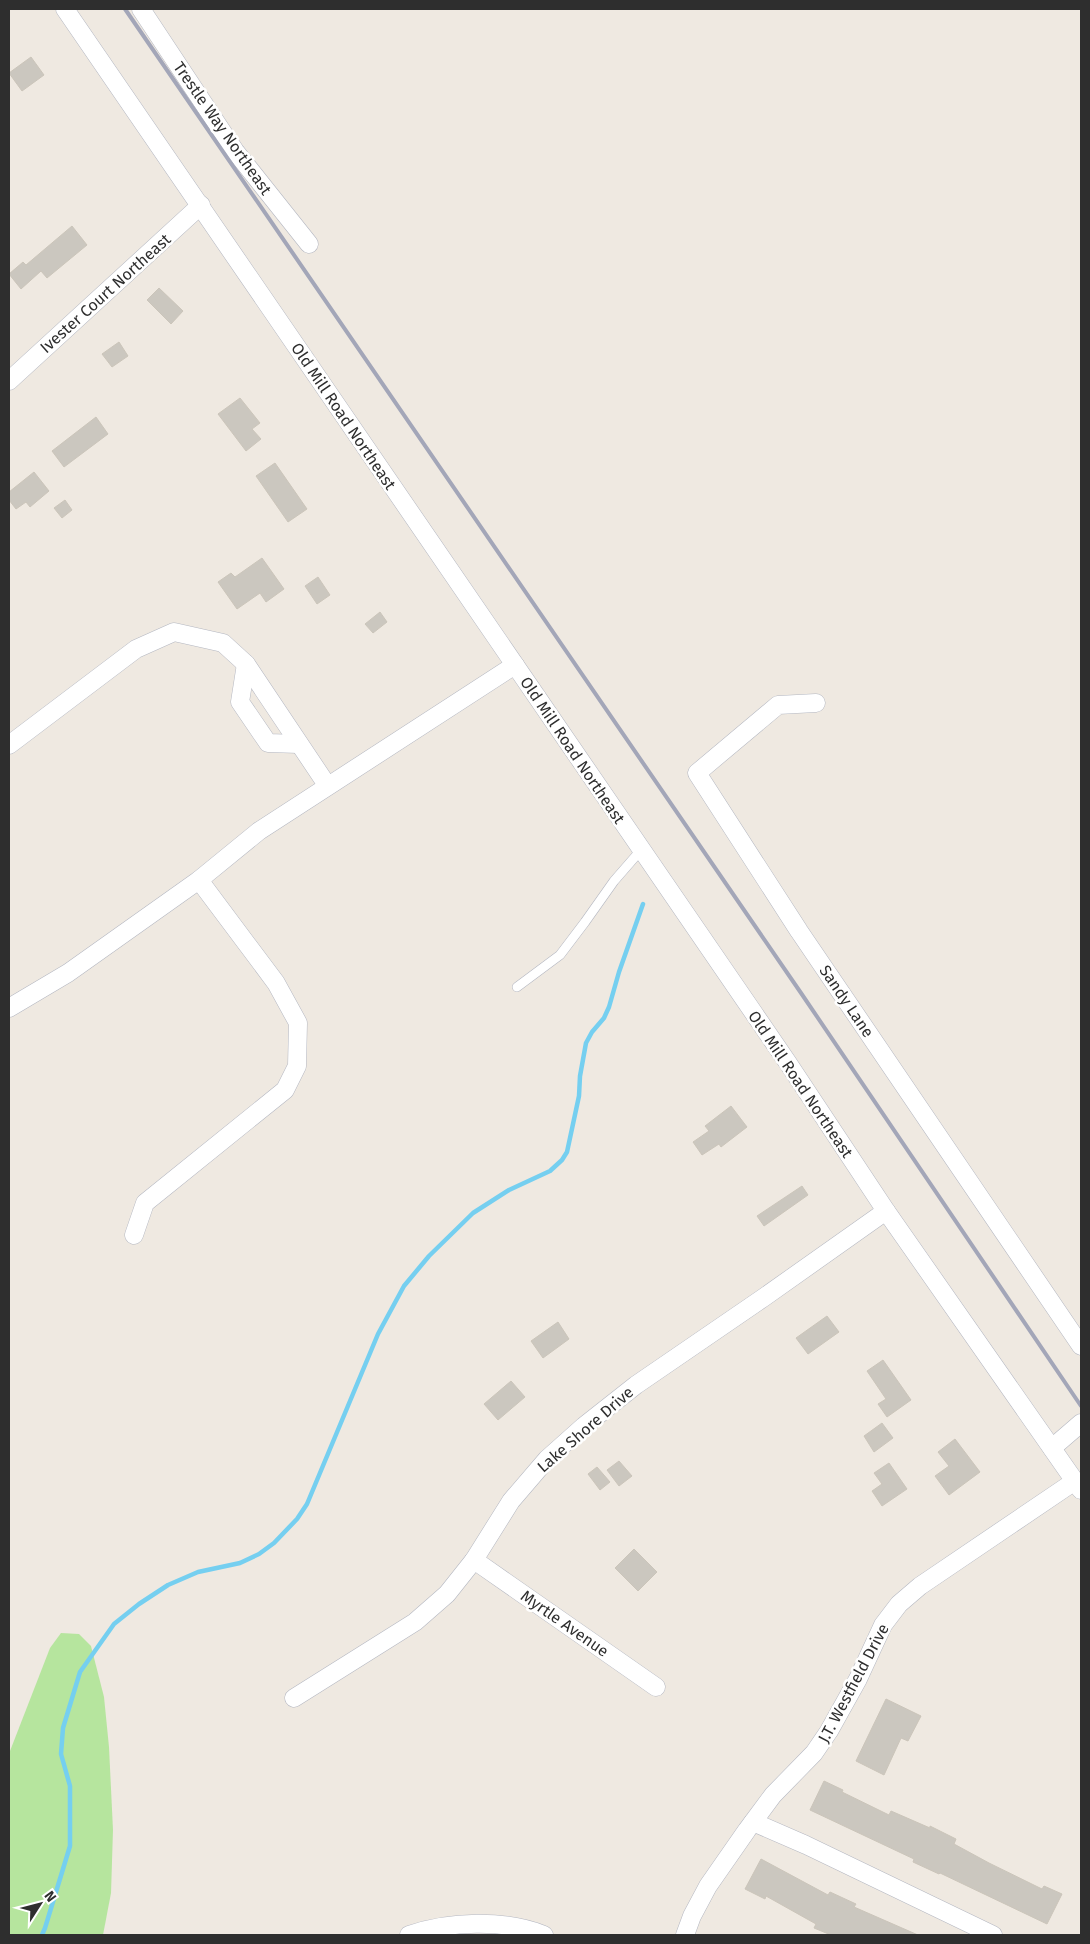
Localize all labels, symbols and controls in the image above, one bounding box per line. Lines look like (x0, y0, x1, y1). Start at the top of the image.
street label: Trestle Way Northeast (169, 58, 276, 199)
street label: Ivester Court Northeast (36, 230, 175, 357)
street label: Old Mill Road Northeast (287, 339, 400, 494)
street label: Old Mill Road Northeast (516, 673, 629, 828)
street label: Sandy Lane (815, 962, 878, 1041)
street label: Old Mill Road Northeast (744, 1007, 857, 1162)
street label: Lake Shore Drive (533, 1382, 637, 1476)
street label: Myrtle Avenue (517, 1586, 612, 1661)
street label: J.T. Westfield Drive (814, 1620, 893, 1746)
north arrow (15, 1879, 65, 1929)
text: N (41, 1888, 60, 1905)

